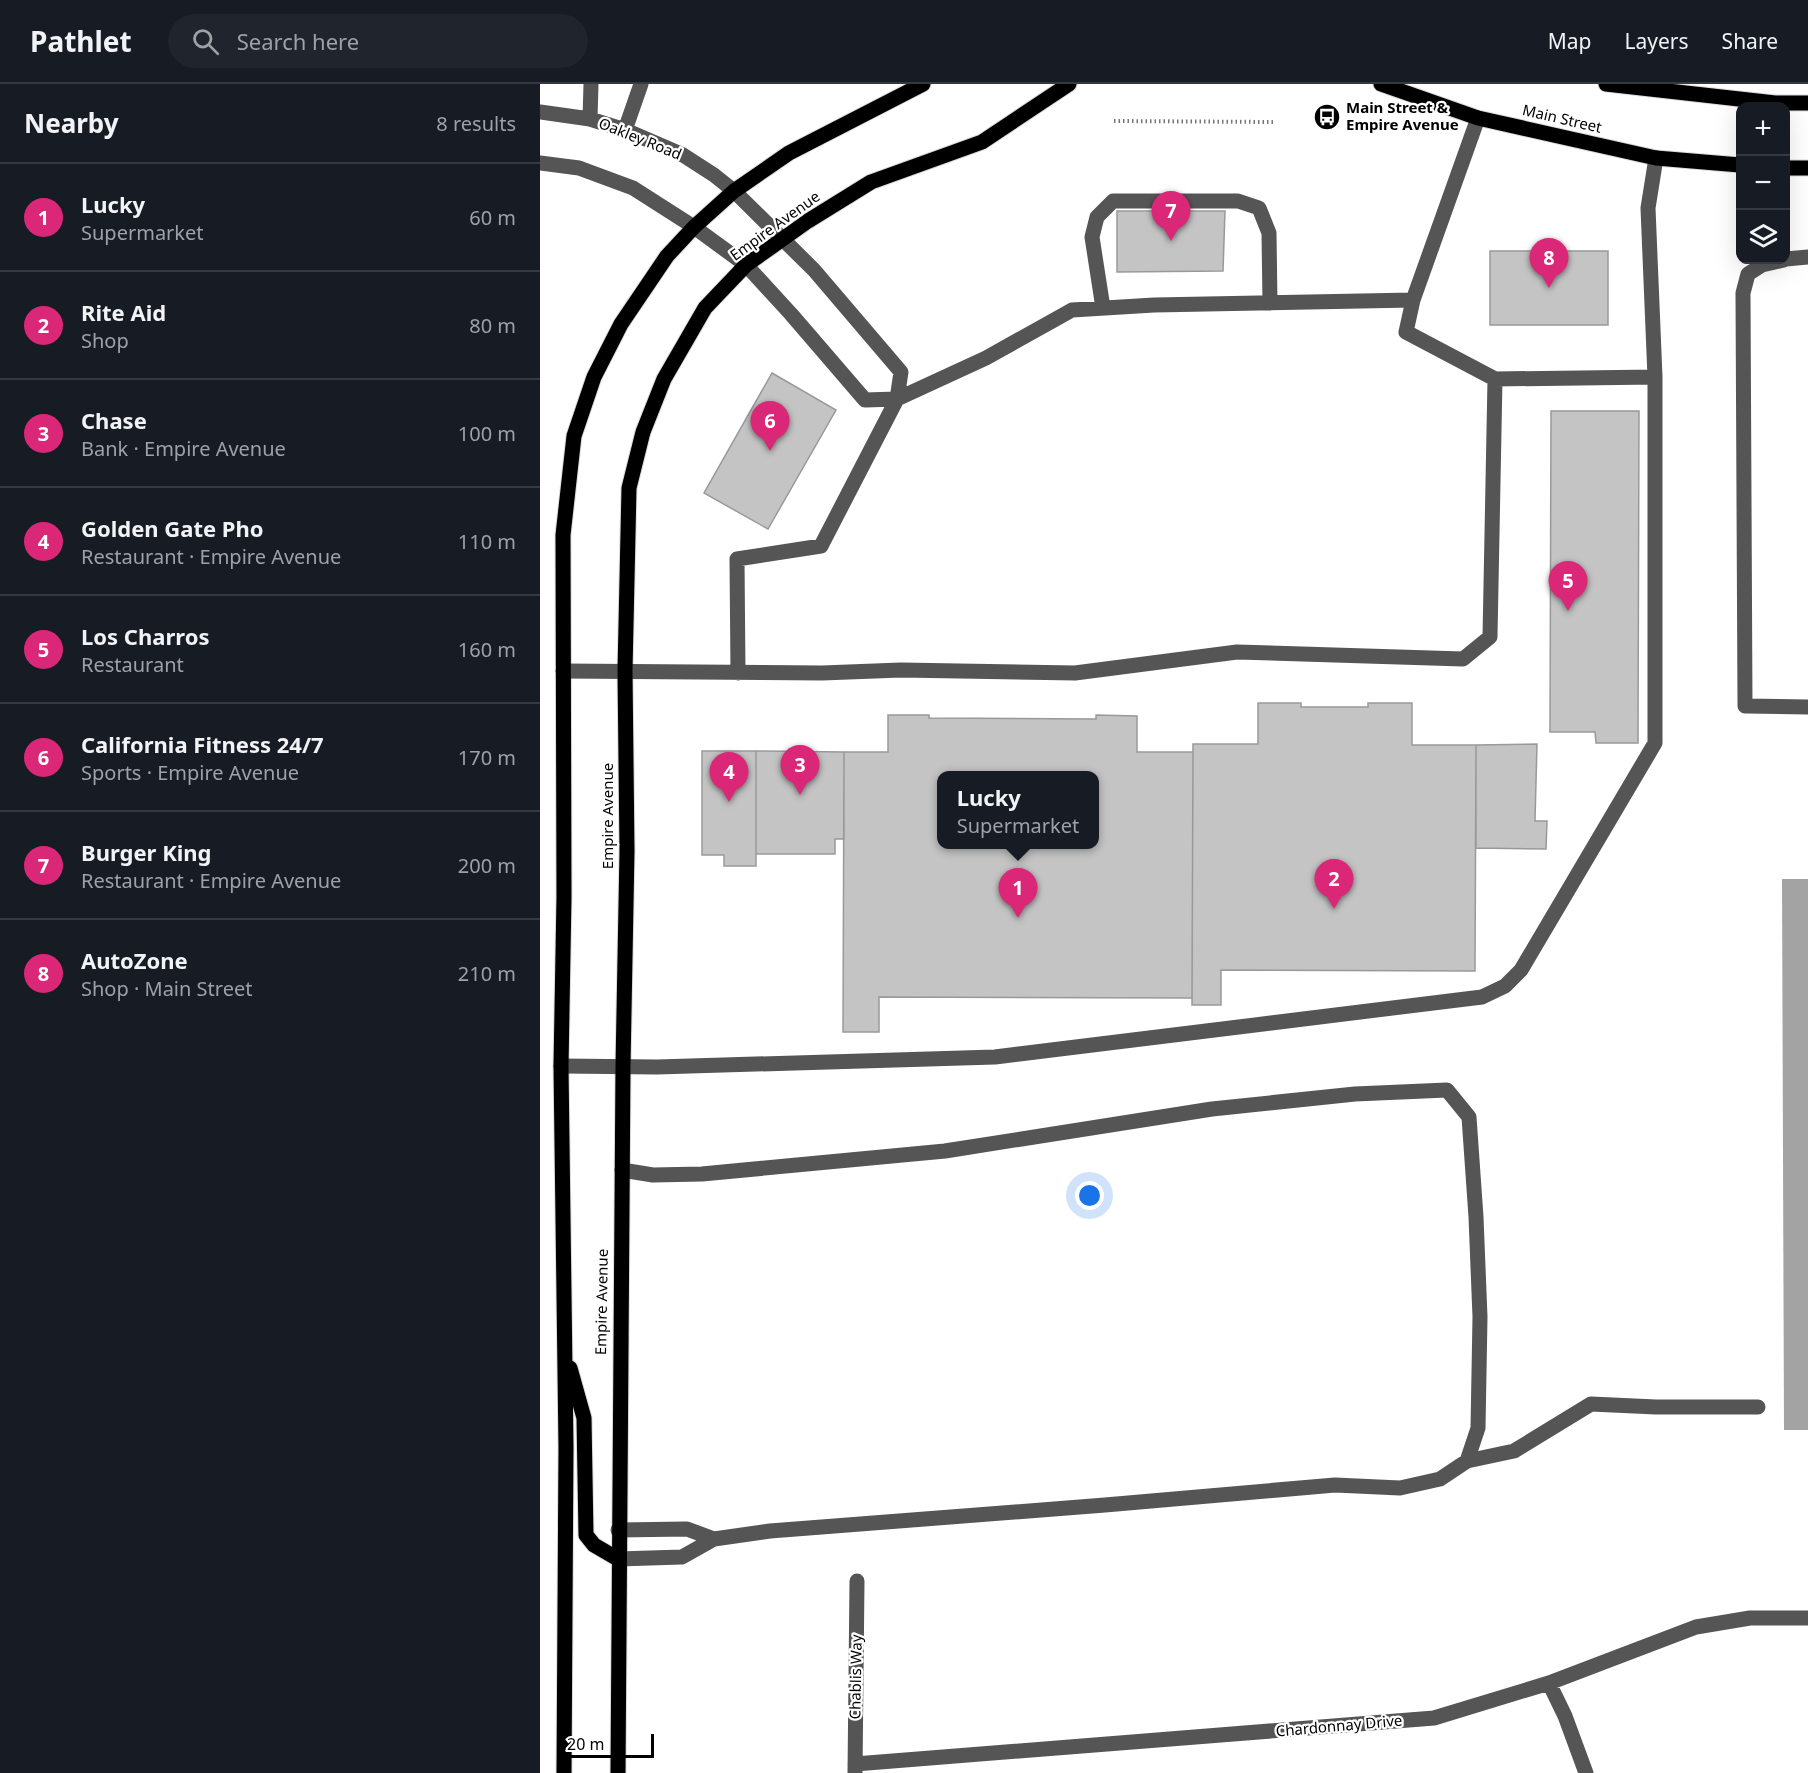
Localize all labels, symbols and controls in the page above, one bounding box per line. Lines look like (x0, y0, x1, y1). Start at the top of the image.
search box (168, 14, 588, 68)
text: Pathlet (30, 22, 132, 60)
icon: search (189, 25, 222, 58)
text: Search here (237, 26, 359, 56)
text: Map (1548, 27, 1592, 55)
text: Layers (1625, 27, 1689, 55)
text: Share (1722, 27, 1778, 55)
place label: Main Street & Empire Avenue (1346, 97, 1459, 134)
street label: Main Street (1521, 99, 1604, 137)
bus stop icon: Main Street & Empire Avenue (1312, 102, 1342, 132)
map controls (1736, 102, 1790, 264)
button: + (1736, 102, 1790, 156)
text: Nearby (24, 105, 119, 141)
text: 8 results (436, 110, 516, 137)
street label: Oakley Road (596, 112, 685, 164)
button: − (1736, 156, 1790, 210)
street label: Empire Avenue (725, 186, 823, 265)
text: Lucky (81, 189, 145, 219)
pin: 7 (1152, 192, 1190, 241)
text: 1 (38, 204, 49, 231)
text: 60 m (469, 204, 516, 231)
button: layers (1736, 210, 1790, 264)
text: Supermarket (81, 219, 204, 246)
pin: 8 (1530, 238, 1568, 288)
text: Rite Aid (81, 297, 166, 327)
text: 2 (38, 312, 49, 339)
text: 80 m (469, 312, 516, 339)
text: Shop (81, 327, 129, 354)
pin: 6 (750, 402, 790, 451)
text: Chase (81, 405, 147, 435)
text: 3 (38, 420, 49, 447)
text: 100 m (458, 420, 516, 447)
text: Bank · Empire Avenue (81, 435, 286, 462)
text: Golden Gate Pho (81, 513, 264, 543)
text: 4 (38, 528, 49, 555)
text: 110 m (458, 528, 516, 555)
text: Restaurant · Empire Avenue (81, 543, 341, 570)
pin: 5 (1548, 562, 1588, 611)
text: Los Charros (81, 621, 209, 651)
text: 5 (38, 636, 49, 663)
text: 160 m (458, 636, 516, 663)
text: Restaurant (81, 651, 184, 678)
text: California Fitness 24/7 (81, 729, 324, 759)
text: 6 (38, 744, 49, 771)
text: 170 m (458, 744, 516, 771)
pin: 3 (780, 746, 820, 795)
pin: 4 (710, 752, 748, 802)
text: Sports · Empire Avenue (81, 759, 299, 786)
street label: Empire Avenue (597, 763, 617, 869)
popup (937, 771, 1099, 849)
text: Lucky (957, 782, 1021, 812)
text: Supermarket (957, 812, 1079, 839)
text: Burger King (81, 837, 212, 867)
text: 7 (38, 852, 49, 879)
text: 200 m (458, 852, 516, 879)
pin: 2 (1314, 860, 1354, 909)
text: Restaurant · Empire Avenue (81, 867, 341, 894)
pin: 1 (998, 868, 1038, 918)
text: AutoZone (81, 945, 188, 975)
text: 8 (38, 960, 49, 987)
text: 210 m (458, 960, 516, 987)
text: Shop · Main Street (81, 975, 252, 1002)
your location (1075, 1181, 1104, 1210)
street label: Empire Avenue (590, 1249, 612, 1355)
street label: Chablis Way (844, 1634, 866, 1720)
street label: Chardonnay Drive (1275, 1710, 1403, 1740)
scale bar (558, 1731, 654, 1758)
text: 20 m (567, 1733, 604, 1755)

